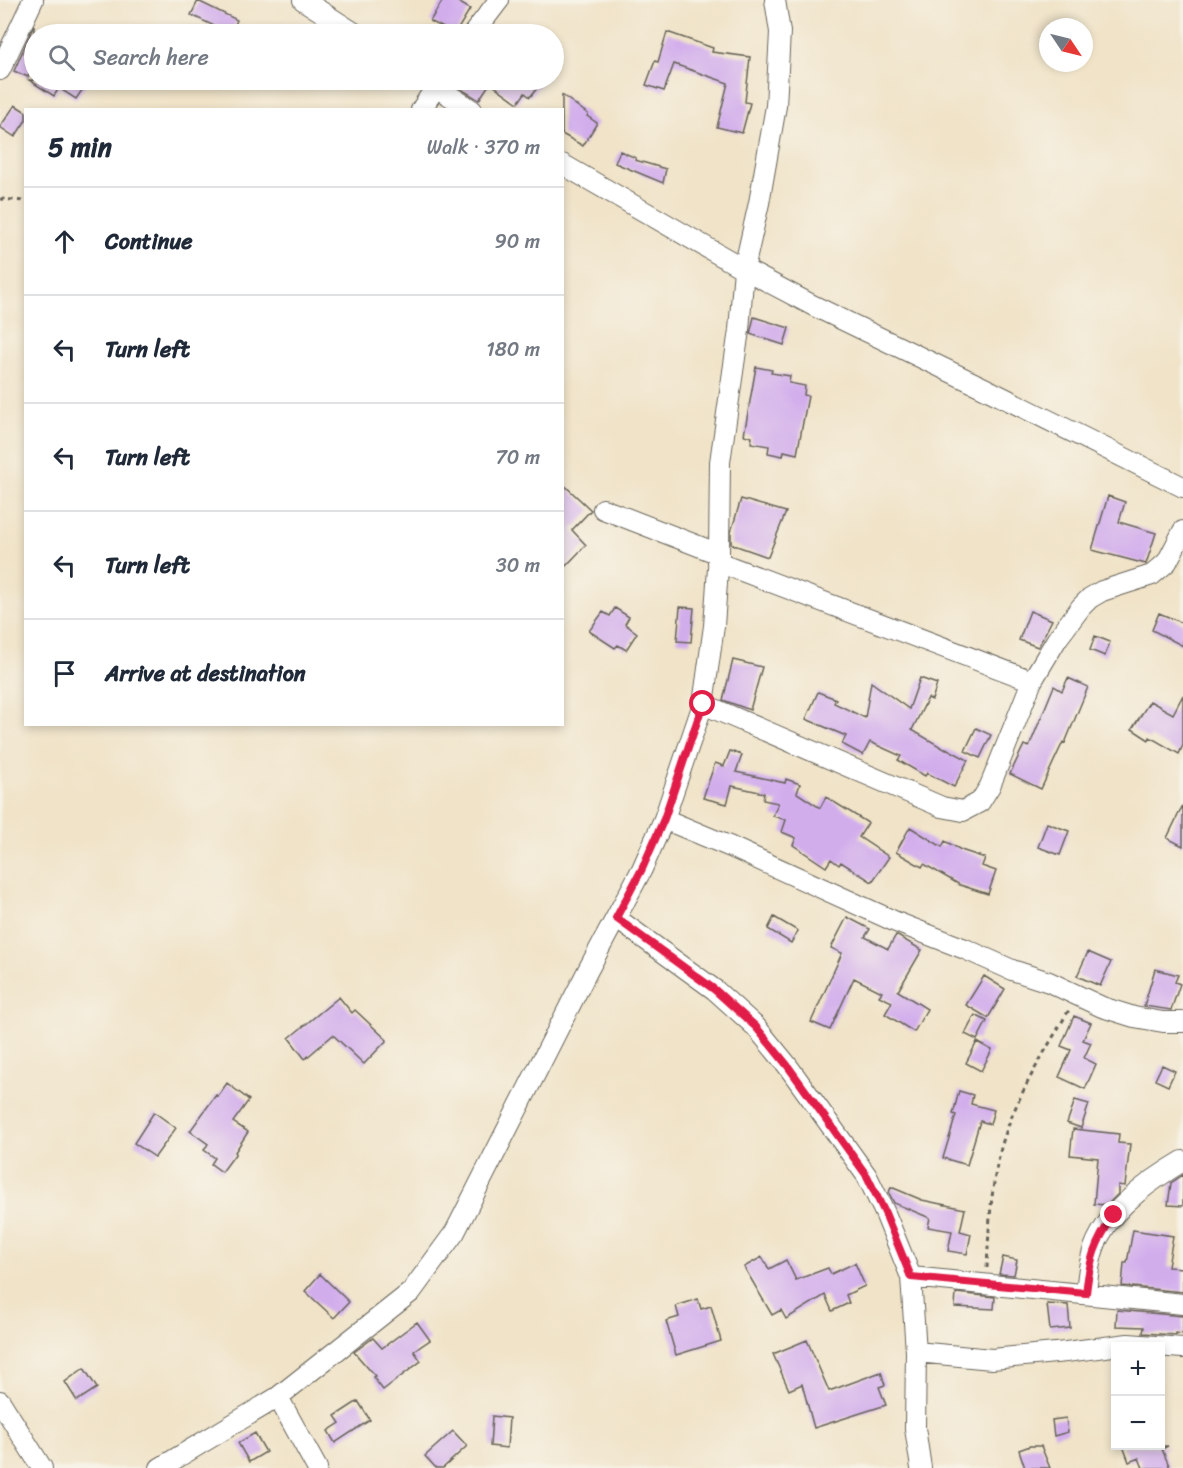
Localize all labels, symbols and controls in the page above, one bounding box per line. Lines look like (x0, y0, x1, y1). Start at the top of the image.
north arrow (1039, 18, 1093, 72)
search box (24, 24, 564, 90)
text: Search here (93, 38, 209, 77)
icon: search (45, 41, 78, 74)
text: 5 min (48, 124, 112, 170)
text: Walk · 370 m (427, 130, 540, 165)
text: Continue (105, 222, 193, 261)
text: 90 m (495, 224, 540, 259)
icon: ahead (48, 225, 81, 258)
text: Turn left (105, 330, 190, 369)
text: 180 m (486, 332, 540, 367)
icon: left (48, 333, 81, 366)
text: Turn left (105, 438, 190, 477)
text: 70 m (495, 440, 540, 475)
icon: left (48, 441, 81, 474)
text: Turn left (105, 546, 190, 585)
text: 30 m (496, 548, 540, 583)
icon: left (48, 549, 81, 582)
text: Arrive at destination (105, 654, 306, 693)
icon: arrive (48, 657, 81, 690)
route start (689, 690, 715, 716)
route end (1100, 1201, 1126, 1227)
map controls (1111, 1342, 1165, 1450)
button: + (1111, 1342, 1165, 1396)
button: − (1111, 1396, 1165, 1450)

